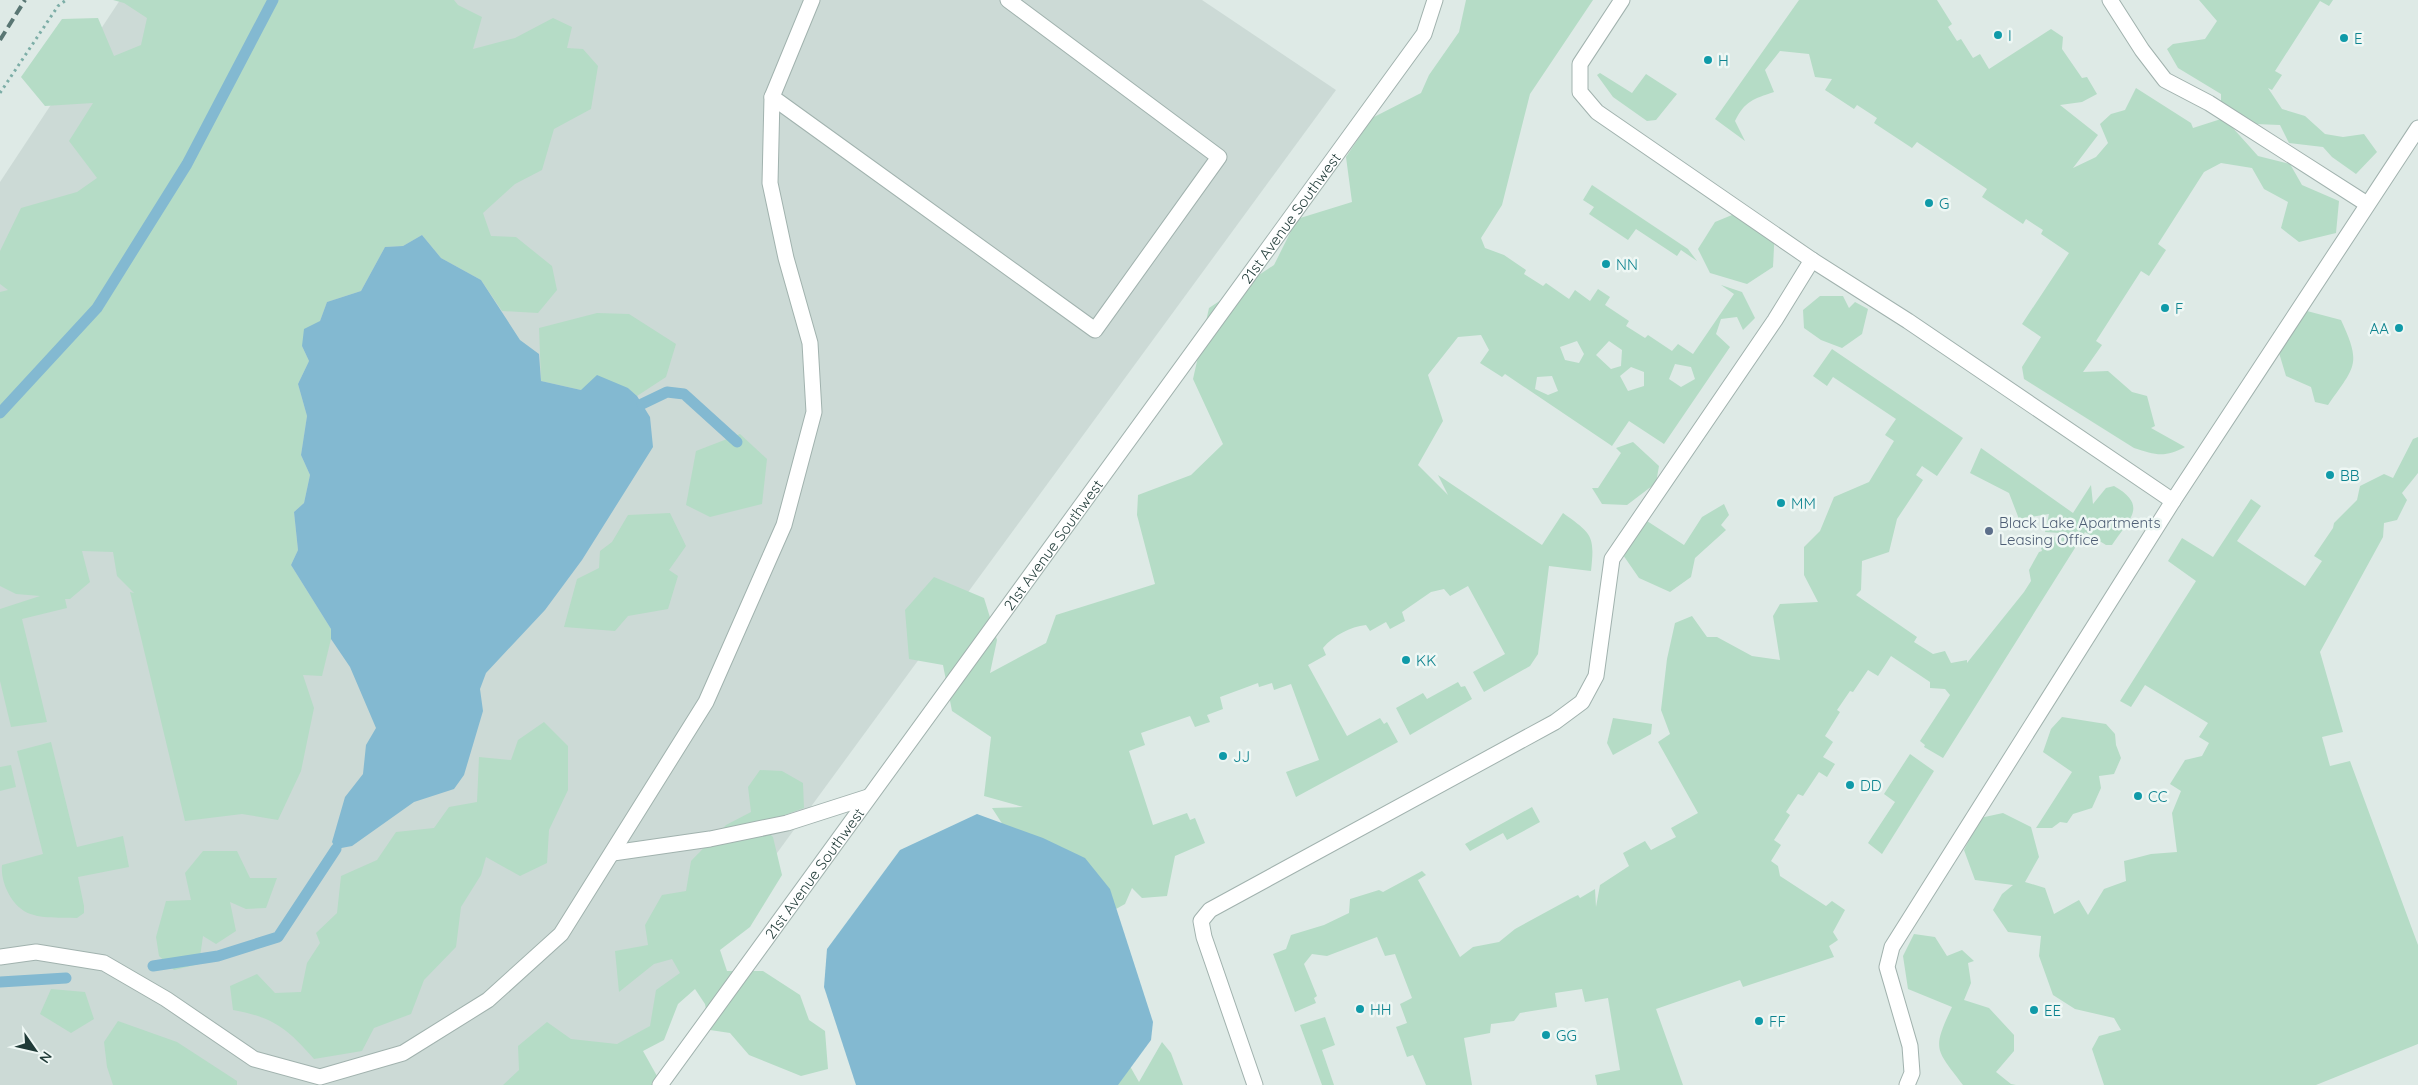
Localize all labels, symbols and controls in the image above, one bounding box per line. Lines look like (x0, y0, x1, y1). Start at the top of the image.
place label: I (2008, 26, 2012, 45)
marker: I (1992, 29, 2004, 41)
place label: E (2354, 29, 2363, 48)
marker: E (2338, 32, 2350, 44)
place label: H (1718, 51, 1729, 70)
marker: H (1702, 54, 1714, 66)
street label: 21st Avenue Southwest (1236, 149, 1344, 287)
place label: G (1939, 194, 1949, 213)
marker: G (1923, 197, 1935, 209)
place label: NN (1616, 255, 1638, 274)
marker: NN (1600, 258, 1612, 270)
place label: F (2175, 299, 2184, 318)
marker: F (2159, 302, 2171, 314)
place label: AA (2370, 319, 2389, 338)
marker: AA (2393, 322, 2405, 334)
place label: BB (2340, 466, 2360, 485)
marker: BB (2324, 469, 2336, 481)
street label: 21st Avenue Southwest (999, 476, 1107, 614)
place label: MM (1791, 494, 1816, 513)
marker: MM (1775, 497, 1787, 509)
place label: Black Lake Apartments Leasing Office (1999, 513, 2160, 549)
marker: Black Lake Apartments Leasing Office (1983, 525, 1995, 537)
place label: KK (1416, 651, 1436, 670)
marker: KK (1400, 654, 1412, 666)
place label: JJ (1233, 747, 1250, 766)
marker: JJ (1217, 750, 1229, 762)
place label: DD (1860, 776, 1882, 795)
marker: DD (1844, 779, 1856, 791)
place label: CC (2148, 787, 2168, 806)
marker: CC (2132, 790, 2144, 802)
street label: 21st Avenue Southwest (760, 804, 868, 942)
place label: HH (1370, 1000, 1392, 1019)
place label: EE (2044, 1001, 2061, 1020)
marker: HH (1354, 1003, 1366, 1015)
marker: EE (2028, 1004, 2040, 1016)
place label: FF (1769, 1012, 1786, 1031)
marker: FF (1753, 1015, 1765, 1027)
north arrow (10, 1025, 60, 1075)
place label: GG (1556, 1026, 1577, 1045)
marker: GG (1540, 1029, 1552, 1041)
text: N (35, 1048, 56, 1067)

